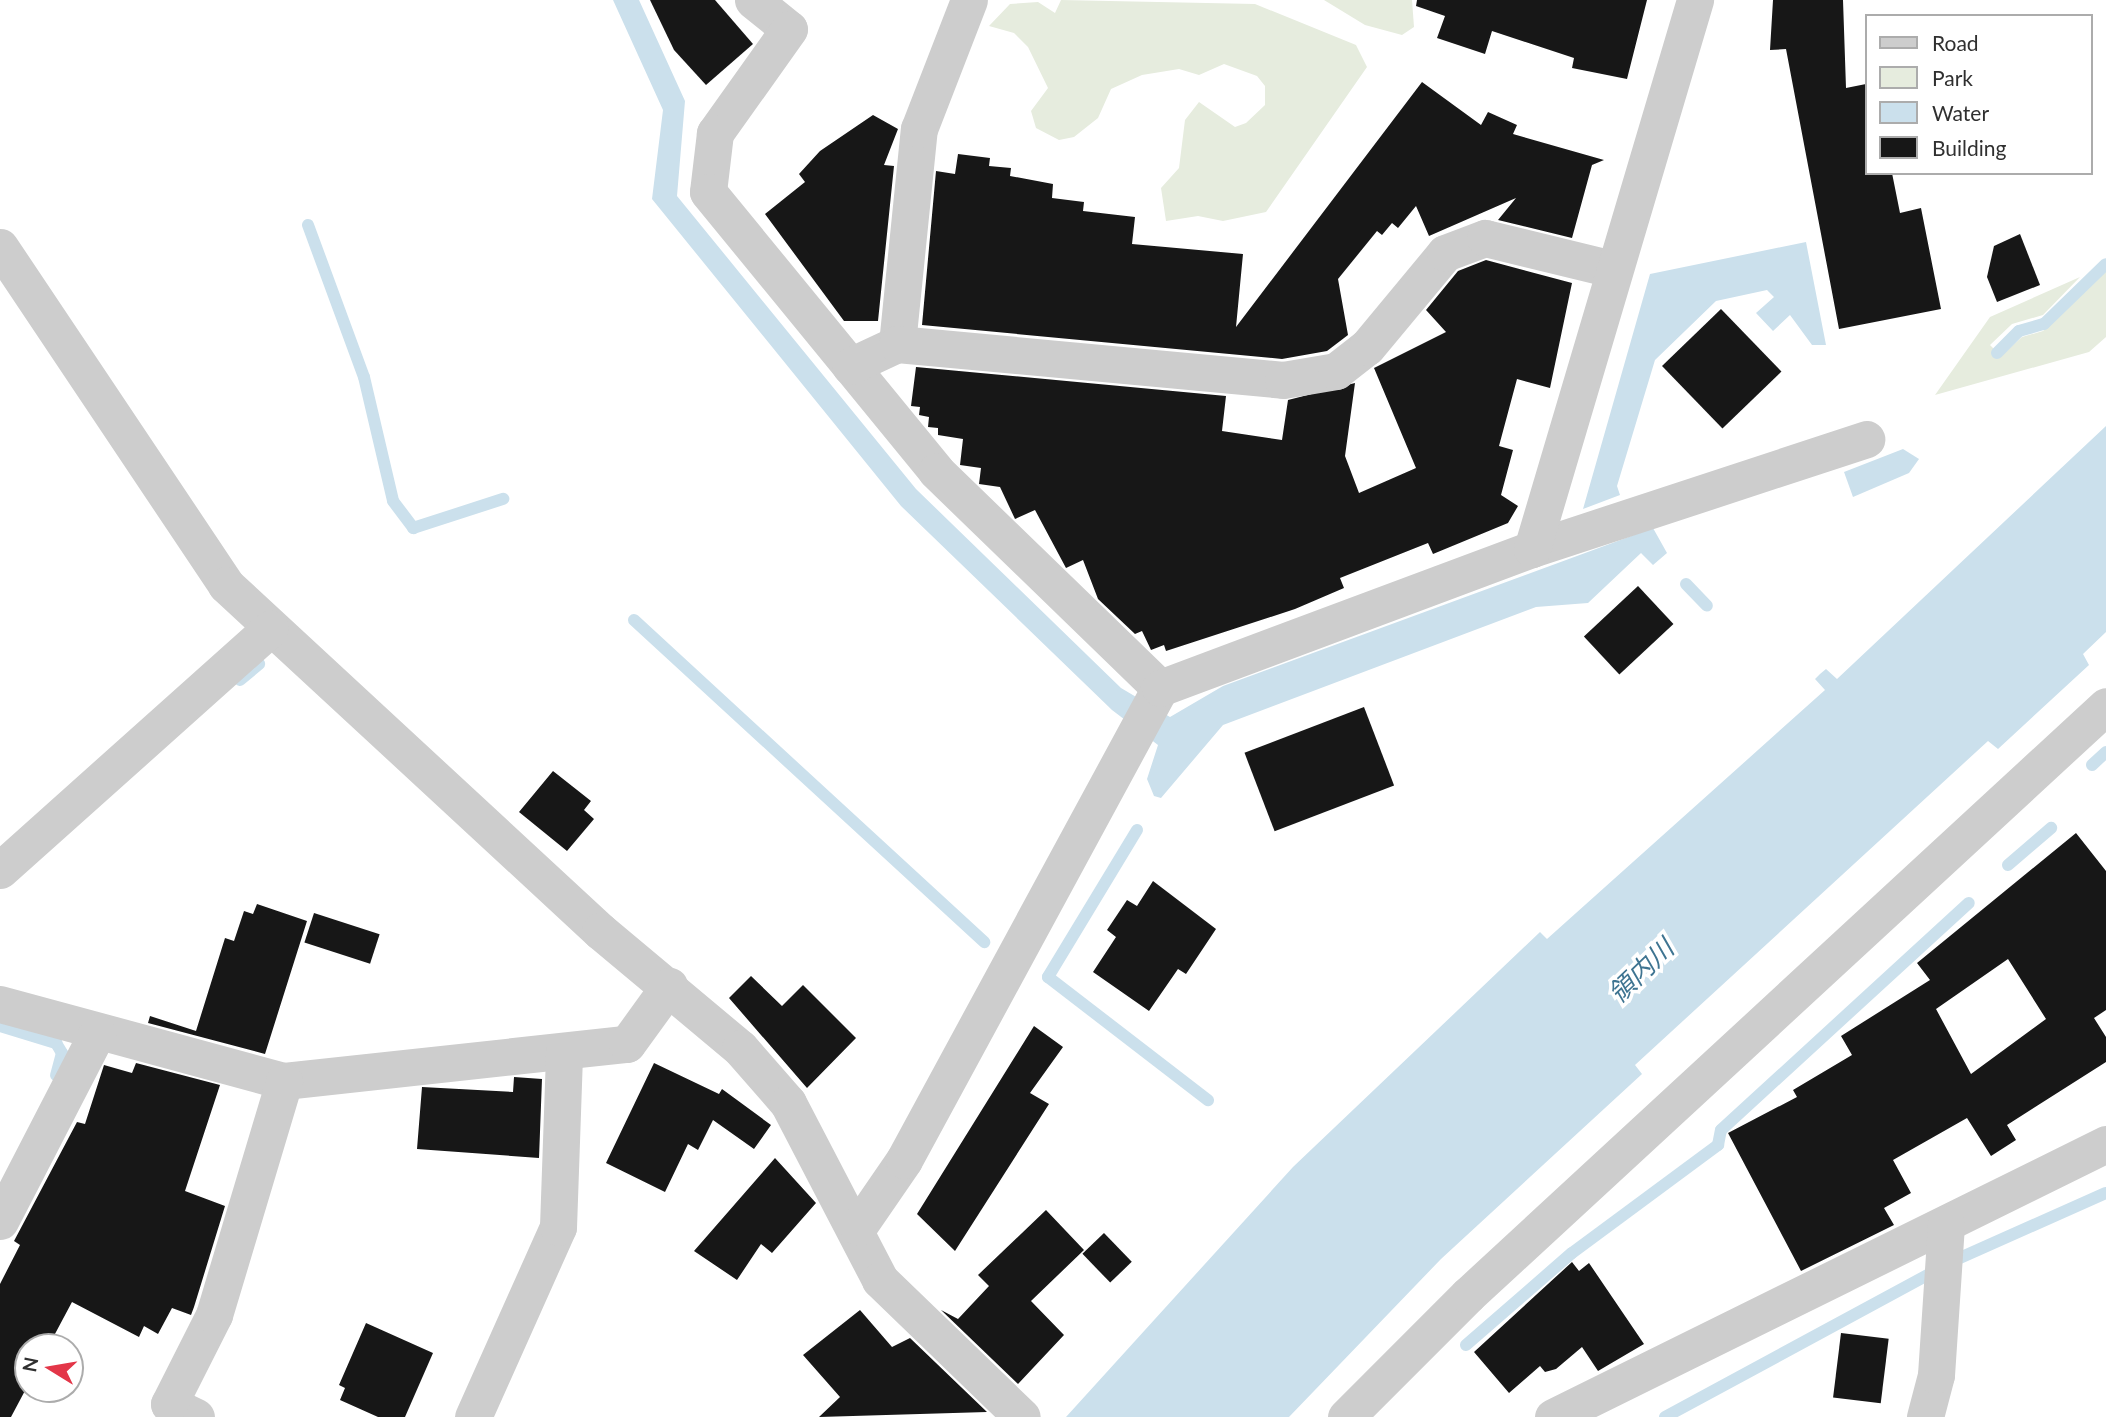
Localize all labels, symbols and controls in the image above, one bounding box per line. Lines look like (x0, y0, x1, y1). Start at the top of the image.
legend (1864, 14, 2092, 175)
text: Road (1932, 30, 1979, 55)
text: Park (1932, 65, 1973, 90)
text: Water (1932, 100, 1989, 125)
text: Building (1932, 135, 2007, 160)
water label: 領内川 (1602, 933, 1680, 1009)
north arrow (14, 1333, 84, 1403)
text: N (17, 1355, 43, 1374)

